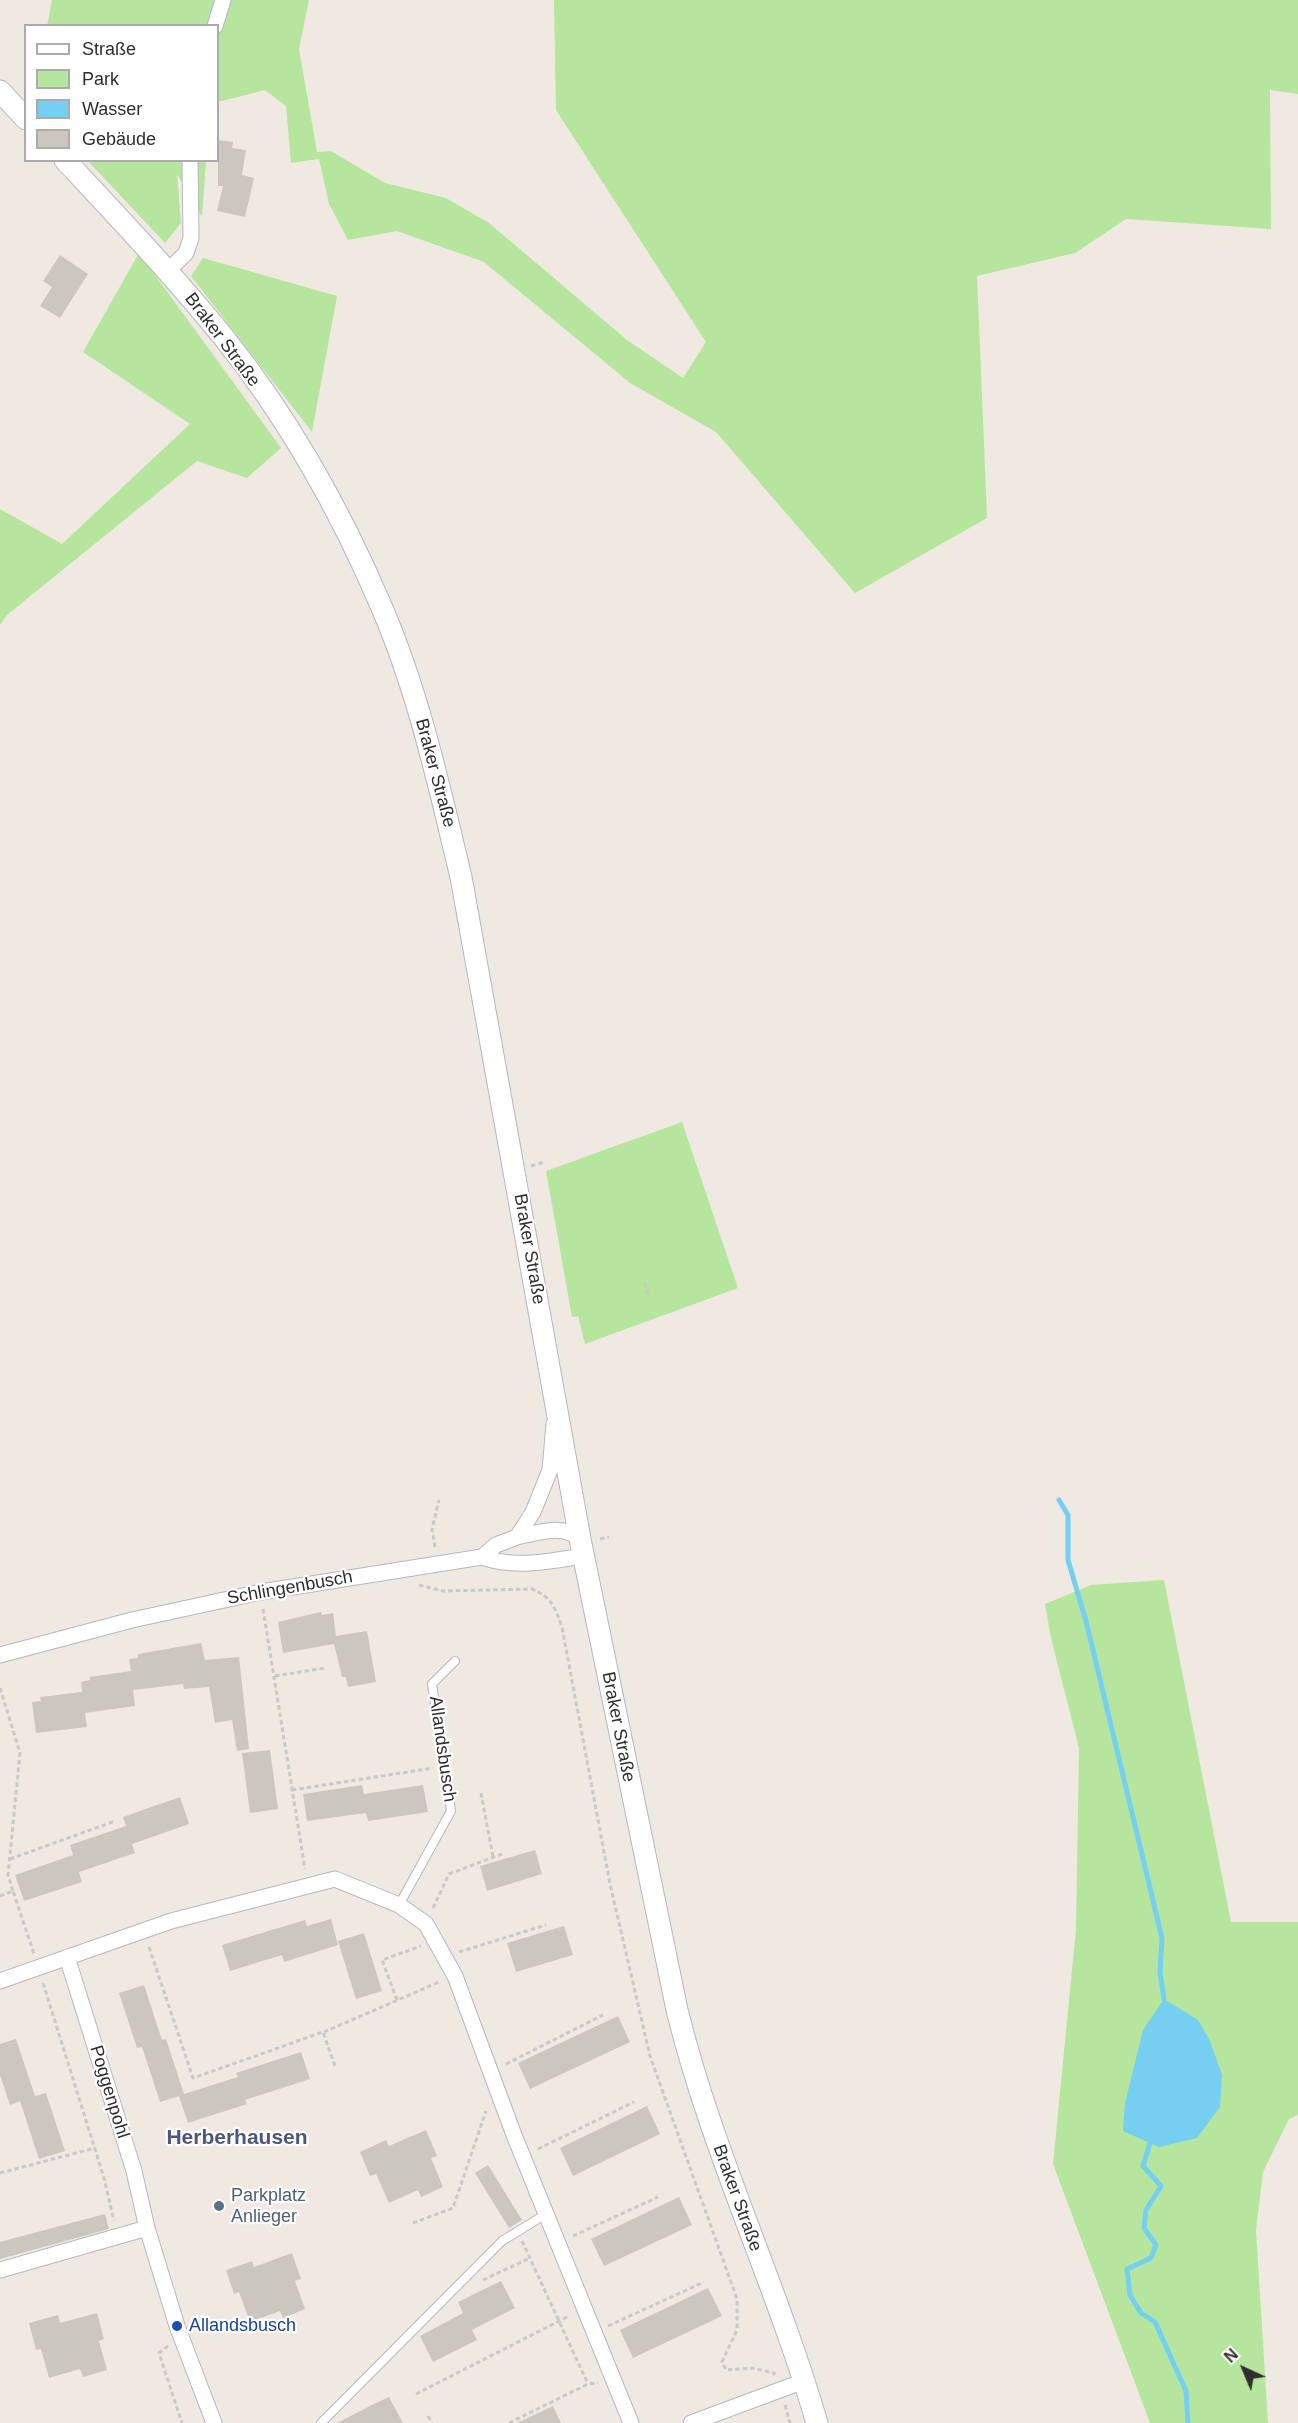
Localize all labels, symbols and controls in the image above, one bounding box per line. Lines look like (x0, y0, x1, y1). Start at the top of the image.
legend (24, 24, 219, 162)
text: Straße (82, 39, 136, 59)
text: Park (82, 69, 119, 89)
text: Wasser (82, 99, 142, 119)
text: Gebäude (82, 129, 156, 149)
street label: Braker Straße (180, 289, 264, 391)
street label: Braker Straße (410, 716, 460, 830)
street label: Braker Straße (509, 1192, 549, 1306)
street label: Schlingenbusch (226, 1566, 354, 1610)
street label: Braker Straße (597, 1670, 639, 1784)
street label: Allandsbusch (424, 1694, 460, 1804)
street label: Poggenpohl (85, 2043, 133, 2141)
district label: Herberhausen (166, 2125, 308, 2151)
street label: Braker Straße (708, 2142, 766, 2254)
place label: Parkplatz Anlieger (231, 2185, 306, 2228)
marker: Parkplatz Anlieger (212, 2199, 226, 2213)
place label: Allandsbusch (189, 2315, 296, 2337)
marker: Allandsbusch (170, 2319, 184, 2333)
north arrow (1214, 2339, 1274, 2399)
text: N (1221, 2346, 1241, 2366)

